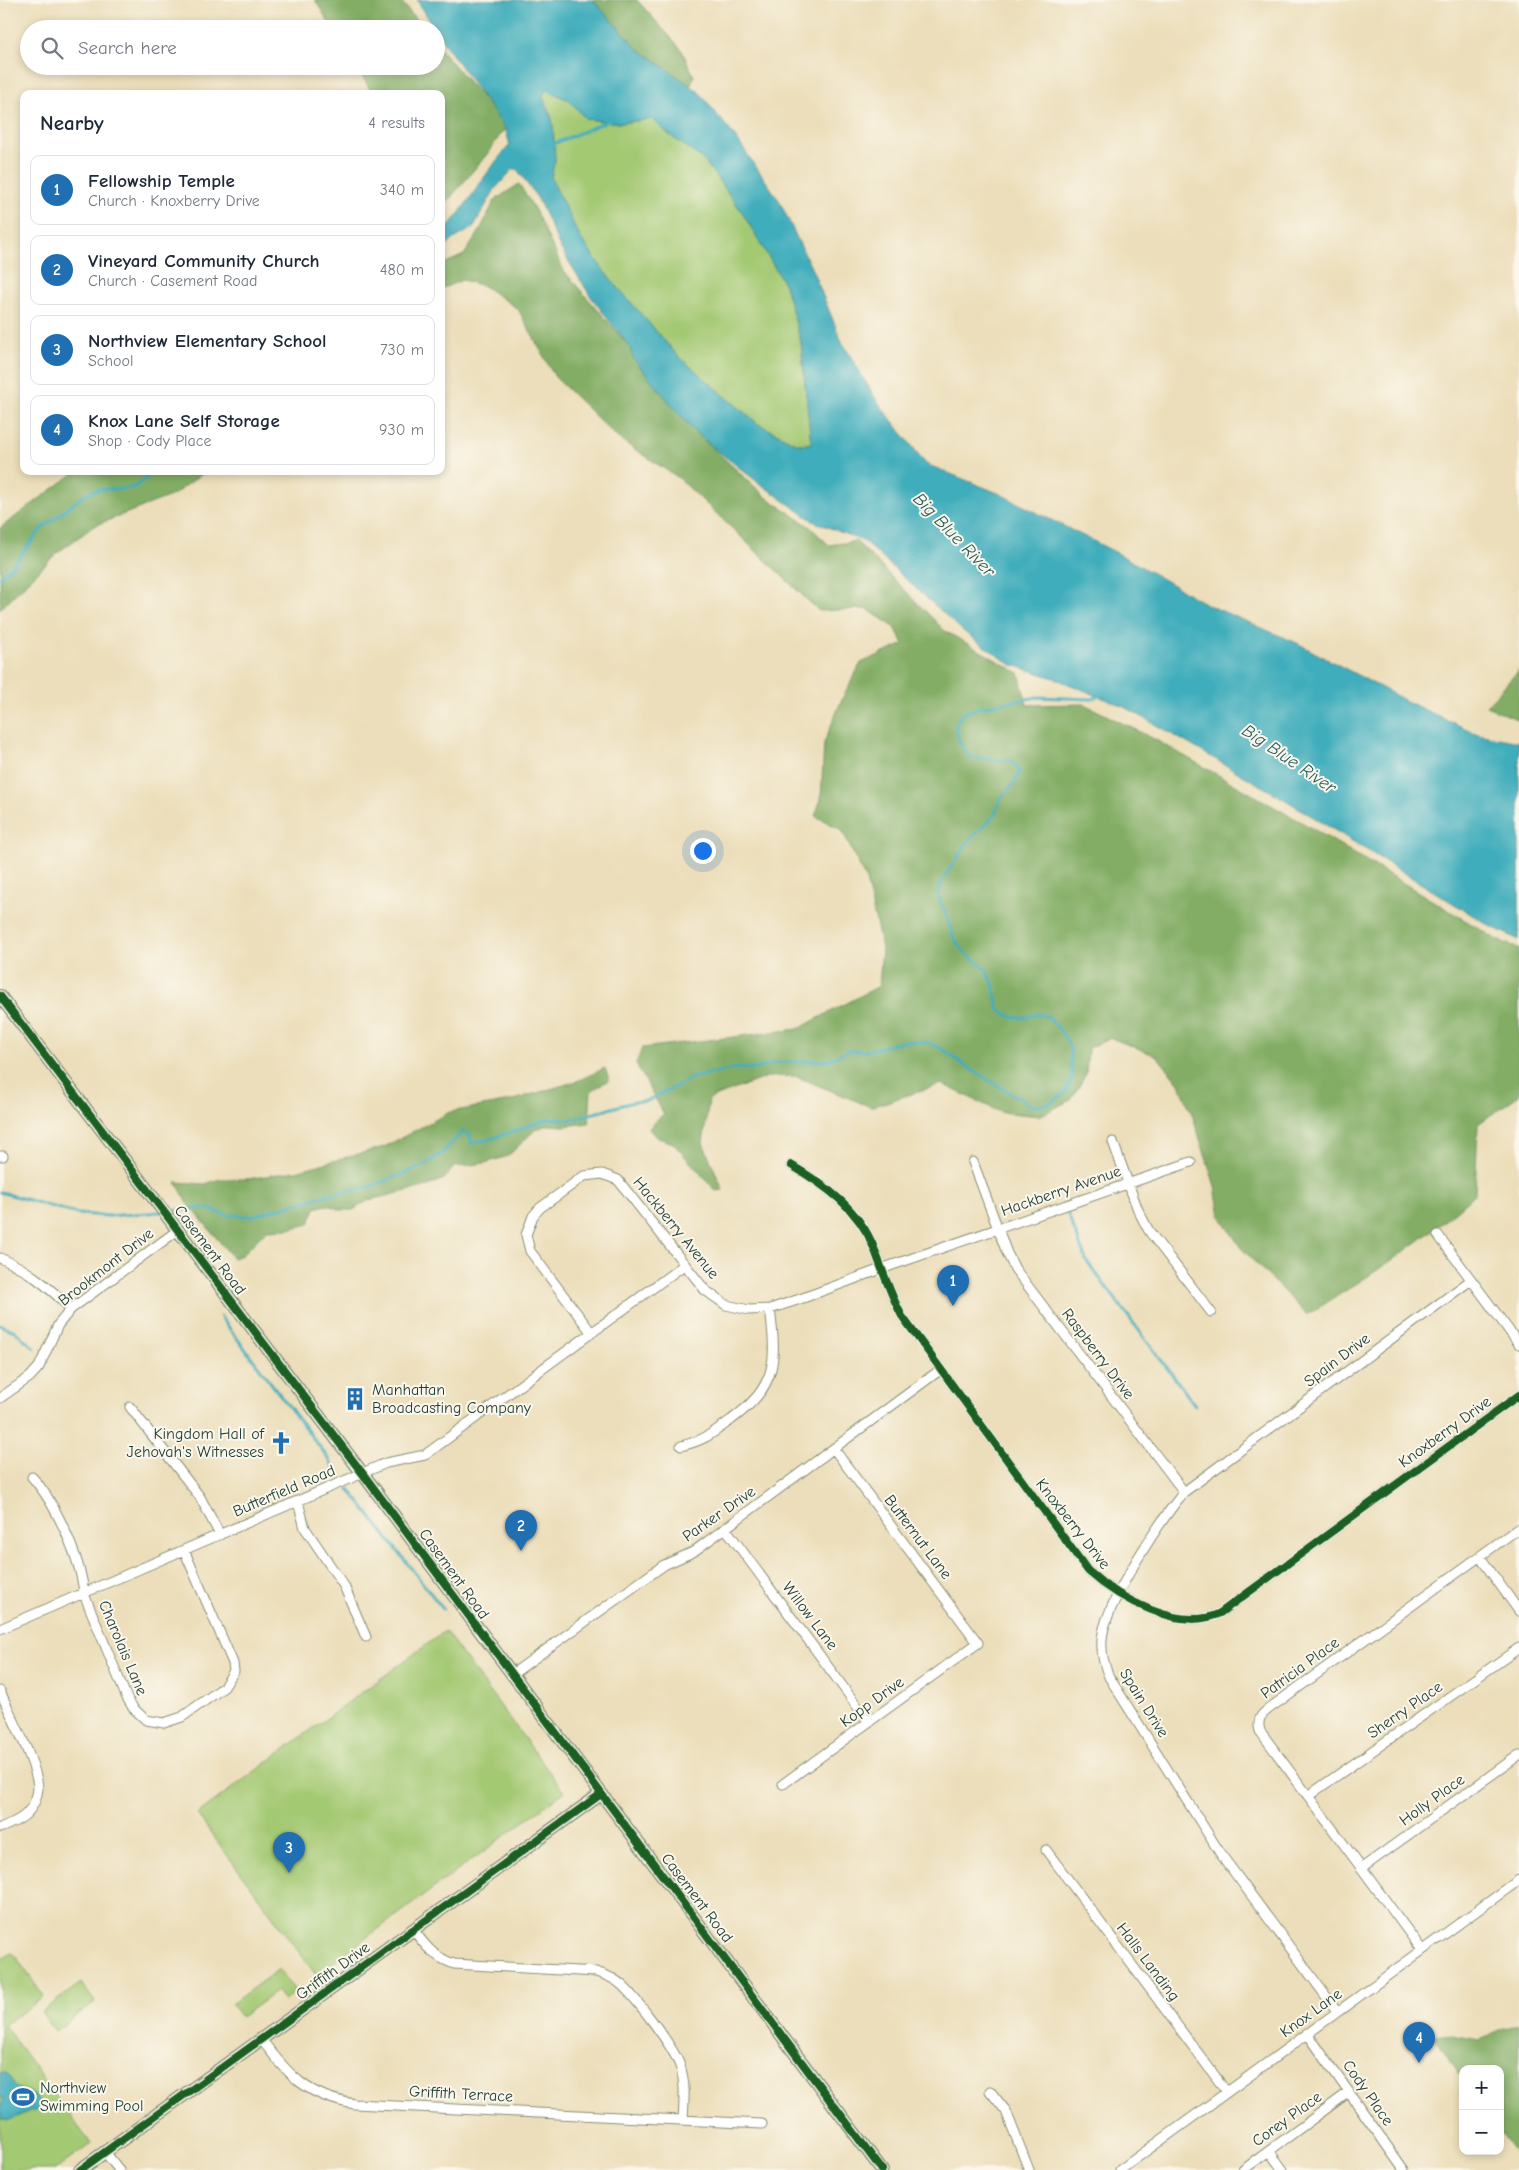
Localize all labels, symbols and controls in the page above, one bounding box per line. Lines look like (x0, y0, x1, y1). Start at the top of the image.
search box (20, 20, 445, 75)
icon: search (38, 34, 66, 62)
text: Search here (78, 37, 177, 59)
text: Nearby (40, 111, 104, 135)
text: 4 results (368, 114, 425, 132)
text: Fellowship Temple (88, 170, 235, 192)
text: 1 (54, 181, 60, 199)
text: 340 m (380, 181, 424, 199)
text: Church · Knoxberry Drive (88, 192, 260, 210)
text: Vineyard Community Church (88, 250, 320, 272)
text: 2 (53, 261, 61, 279)
text: 480 m (380, 261, 424, 279)
text: Church · Casement Road (88, 272, 258, 290)
text: Northview Elementary School (88, 330, 327, 352)
text: 3 (53, 341, 61, 359)
text: 730 m (380, 341, 424, 359)
text: School (88, 352, 134, 370)
text: Knox Lane Self Storage (88, 410, 280, 432)
text: 4 (53, 421, 61, 439)
text: 930 m (379, 421, 424, 439)
text: Shop · Cody Place (88, 432, 212, 450)
water label: Big Blue River (909, 489, 1000, 582)
water label: Big Blue River (1238, 720, 1341, 799)
your location (690, 838, 716, 864)
street label: Hackberry Avenue (999, 1162, 1123, 1220)
street label: Hackberry Avenue (629, 1173, 723, 1283)
street label: Casement Road (171, 1202, 249, 1298)
street label: Brookmont Drive (55, 1224, 157, 1310)
pin: 1 (937, 1265, 969, 1306)
street label: Raspberry Drive (1058, 1305, 1138, 1403)
street label: Spain Drive (1300, 1329, 1374, 1391)
place label: Manhattan Broadcasting Company (372, 1381, 532, 1417)
building icon: Manhattan Broadcasting Company (342, 1386, 368, 1412)
street label: Knoxberry Drive (1395, 1392, 1495, 1472)
place label: Kingdom Hall of Jehovah's Witnesses (127, 1425, 266, 1461)
church icon: Kingdom Hall of Jehovah's Witnesses (268, 1430, 294, 1456)
street label: Butterfield Road (230, 1461, 338, 1521)
street label: Knoxberry Drive (1032, 1475, 1114, 1573)
street label: Parker Drive (679, 1482, 759, 1546)
street label: Butternut Lane (880, 1491, 956, 1583)
pin: 2 (505, 1510, 537, 1551)
street label: Casement Road (415, 1525, 493, 1623)
street label: Willow Lane (779, 1578, 841, 1654)
street label: Charolais Lane (95, 1598, 151, 1698)
street label: Patricia Place (1257, 1634, 1343, 1702)
street label: Spain Drive (1116, 1665, 1172, 1741)
street label: Kopp Drive (837, 1673, 907, 1731)
street label: Sherry Place (1364, 1678, 1446, 1742)
street label: Holly Place (1396, 1770, 1468, 1830)
pin: 3 (273, 1832, 305, 1873)
street label: Casement Road (658, 1850, 736, 1946)
street label: Halls Landing (1113, 1919, 1183, 2005)
street label: Griffith Drive (293, 1938, 373, 2004)
street label: Knox Lane (1277, 1985, 1345, 2041)
pin: 4 (1403, 2022, 1435, 2063)
street label: Cody Place (1339, 2057, 1397, 2129)
map controls (1459, 2065, 1504, 2155)
button: + (1459, 2065, 1504, 2110)
place label: Northview Swimming Pool (40, 2079, 144, 2115)
street label: Griffith Terrace (409, 2082, 513, 2106)
sports icon: Northview Swimming Pool (10, 2084, 36, 2110)
street label: Corey Place (1249, 2088, 1325, 2150)
button: − (1459, 2110, 1504, 2155)

